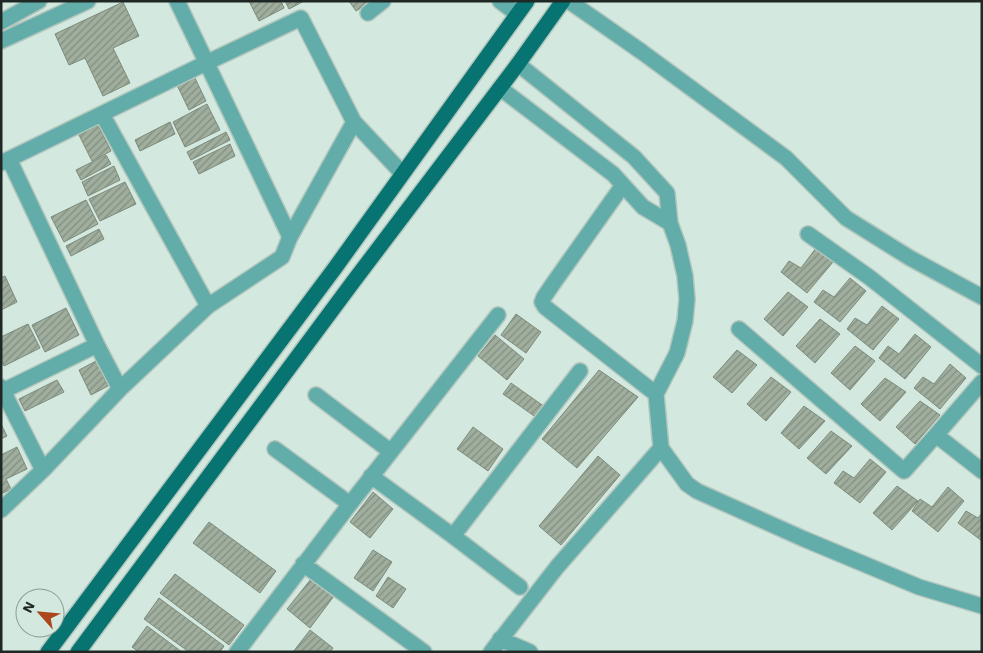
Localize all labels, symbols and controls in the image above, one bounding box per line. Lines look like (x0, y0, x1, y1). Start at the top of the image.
north arrow (15, 588, 65, 638)
text: N (19, 599, 38, 615)

